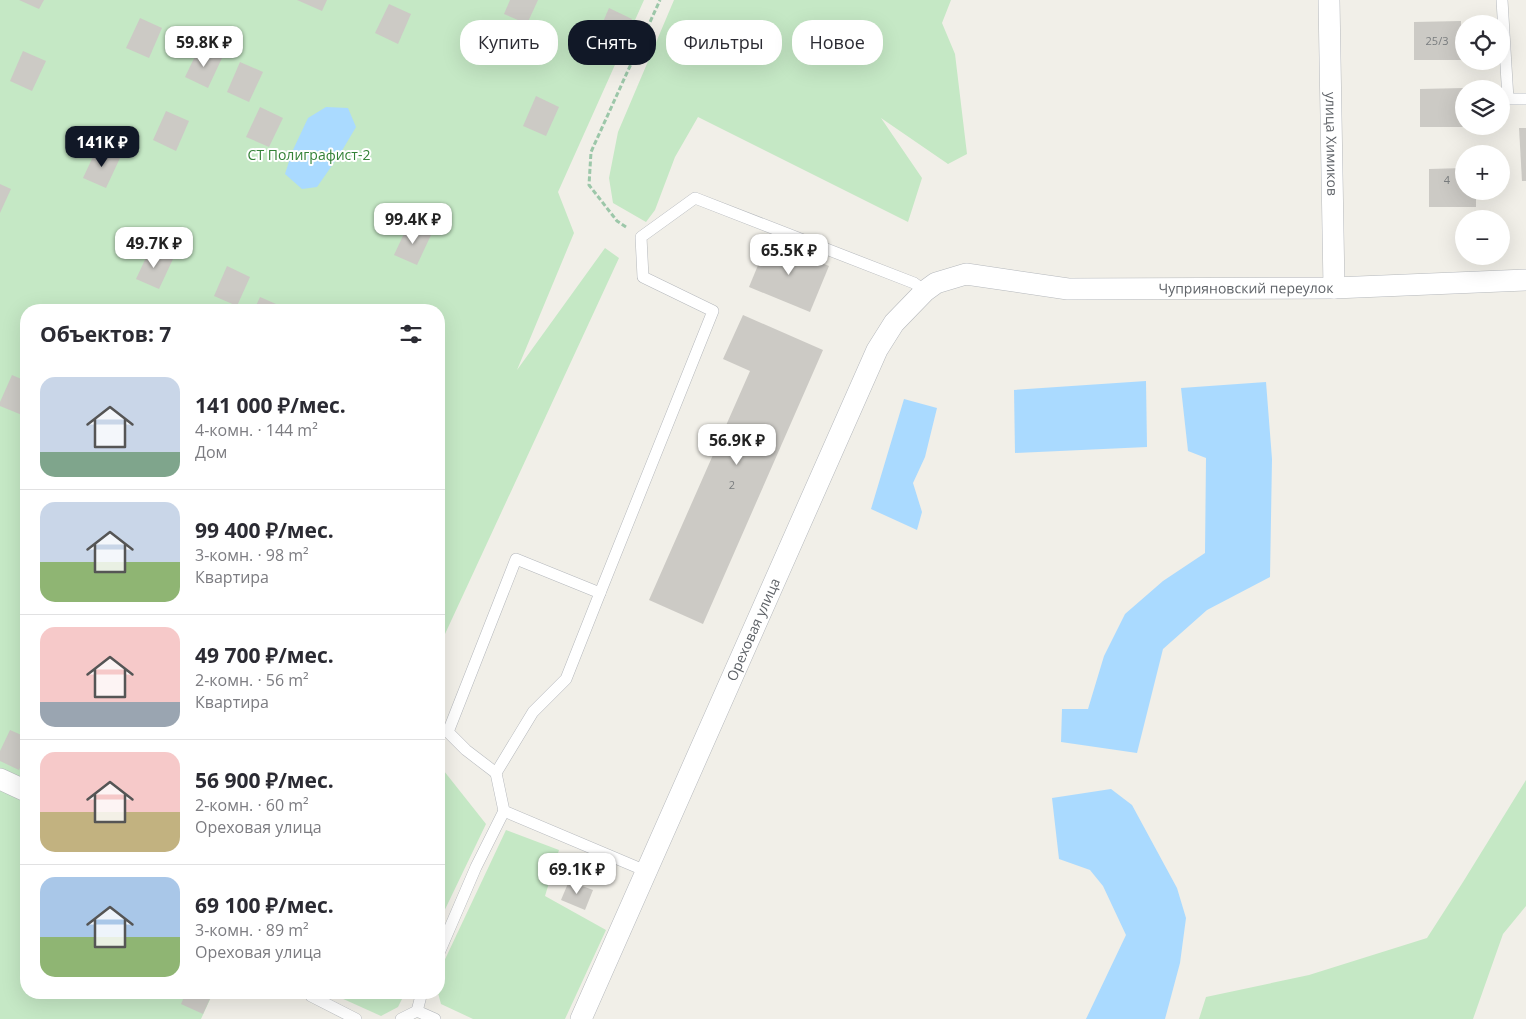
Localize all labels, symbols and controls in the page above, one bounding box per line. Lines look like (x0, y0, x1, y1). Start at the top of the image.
map controls (1455, 15, 1510, 265)
button: locate (1455, 15, 1510, 70)
chip: Купить (460, 20, 558, 65)
chip: Снять (568, 20, 656, 65)
chip: Фильтры (666, 20, 782, 65)
chip: Новое (792, 20, 883, 65)
pin: 59.8K ₽ (158, 26, 250, 68)
text: 59.8K ₽ (176, 31, 232, 53)
house number: 25/3 (1426, 33, 1448, 48)
button: layers (1455, 80, 1510, 135)
street label: улица Химиков (1322, 92, 1342, 196)
pin: 141K ₽ (61, 126, 143, 168)
text: 141K ₽ (76, 131, 128, 153)
park label: СТ Полиграфист-2 (248, 145, 370, 164)
button: + (1455, 145, 1510, 200)
house number: 4 (1444, 172, 1451, 187)
pin: 99.4K ₽ (367, 202, 459, 245)
text: 99.4K ₽ (385, 208, 441, 230)
button: − (1455, 210, 1510, 265)
pin: 49.7K ₽ (108, 226, 200, 269)
text: 49.7K ₽ (126, 232, 182, 254)
pin: 65.5K ₽ (743, 234, 835, 276)
text: 65.5K ₽ (761, 239, 817, 261)
street label: Чуприяновский переулок (1158, 278, 1334, 298)
text: Объектов: 7 (40, 320, 171, 348)
icon: filters (397, 320, 425, 348)
text: 141 000 ₽/мес. (195, 391, 346, 419)
icon: home (80, 397, 140, 457)
text: 4-комн. · 144 m² (195, 419, 318, 441)
pin: 56.9K ₽ (691, 424, 783, 466)
text: 56.9K ₽ (709, 429, 765, 451)
text: Дом (195, 441, 227, 463)
house number: 2 (729, 477, 735, 492)
text: 99 400 ₽/мес. (195, 516, 334, 544)
icon: home (80, 522, 140, 582)
text: 3-комн. · 98 m² (195, 544, 309, 566)
text: Квартира (195, 566, 269, 588)
street label: Ореховая улица (722, 575, 784, 684)
text: 49 700 ₽/мес. (195, 641, 334, 669)
icon: home (80, 647, 140, 707)
text: 2-комн. · 56 m² (195, 669, 309, 691)
text: Квартира (195, 691, 269, 713)
text: 56 900 ₽/мес. (195, 766, 334, 794)
icon: home (80, 772, 140, 832)
text: 2-комн. · 60 m² (195, 794, 309, 816)
text: Ореховая улица (195, 816, 322, 838)
pin: 69.1K ₽ (531, 852, 623, 895)
text: 69.1K ₽ (549, 858, 605, 880)
text: 69 100 ₽/мес. (195, 891, 334, 919)
icon: home (80, 897, 140, 957)
text: 3-комн. · 89 m² (195, 919, 309, 941)
text: Ореховая улица (195, 941, 322, 963)

